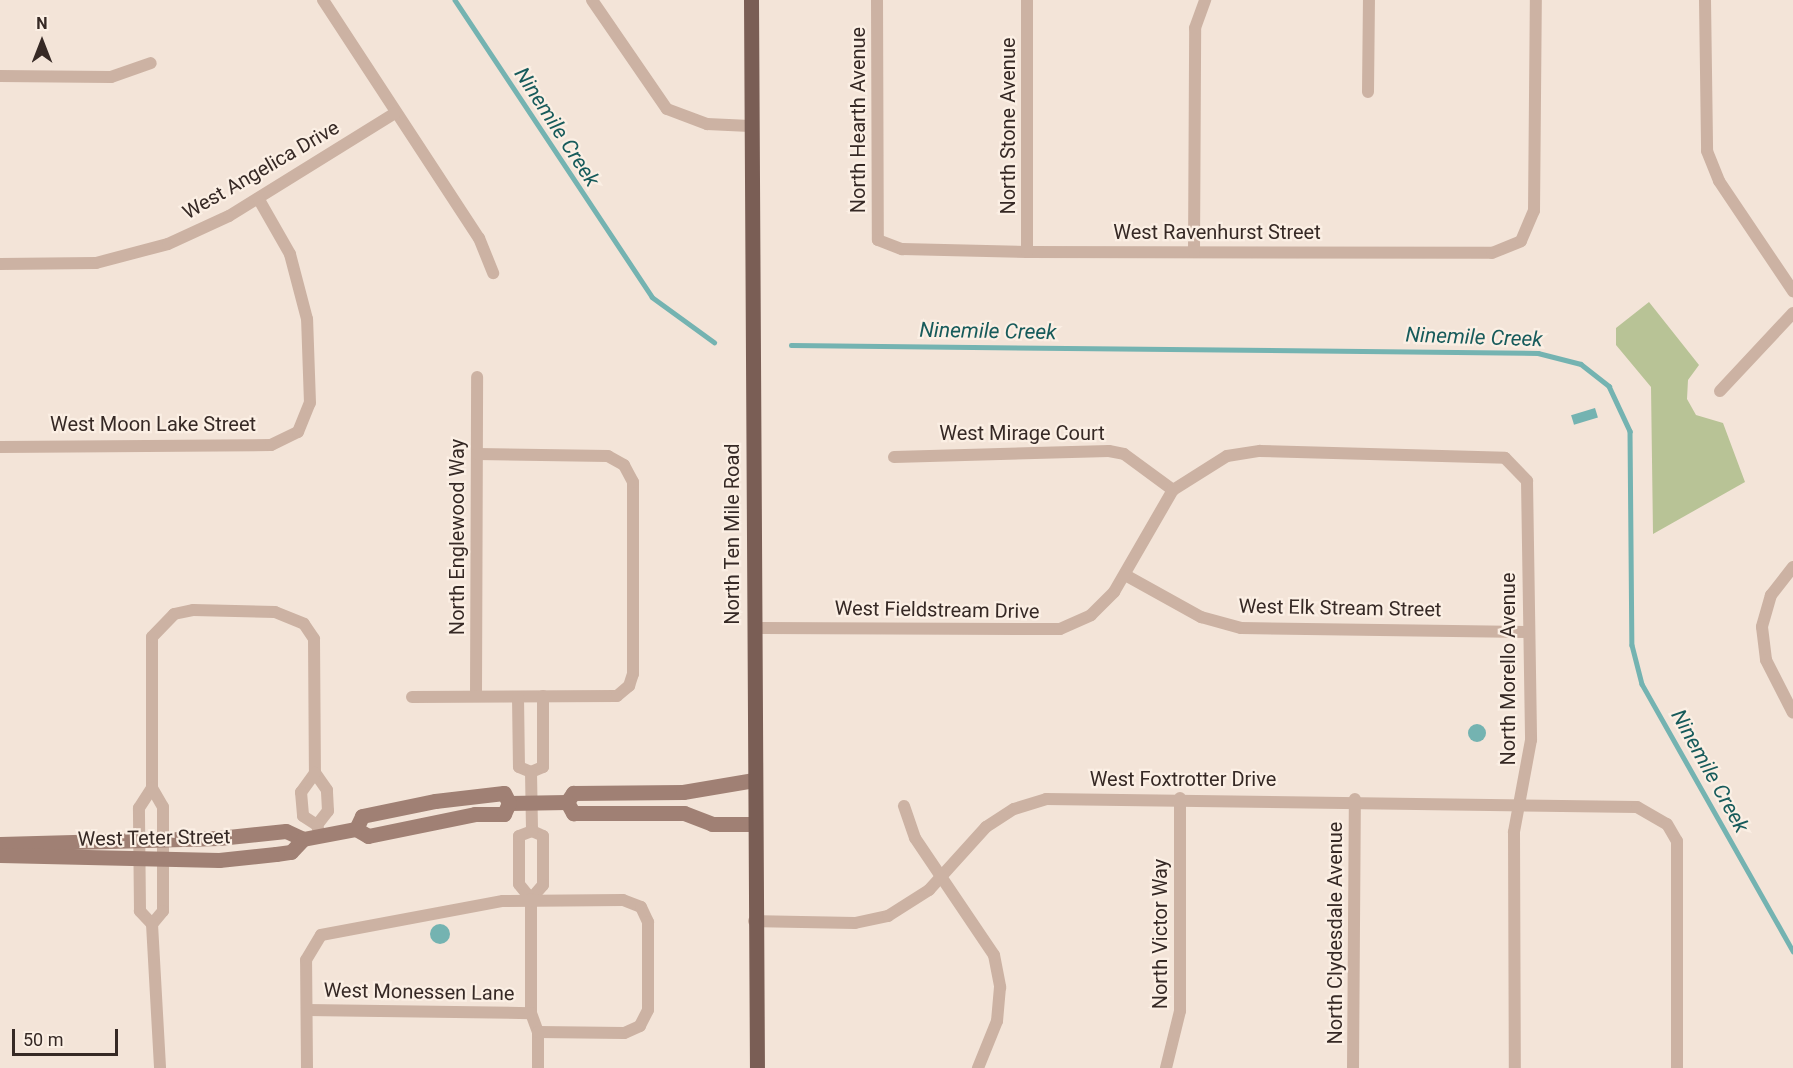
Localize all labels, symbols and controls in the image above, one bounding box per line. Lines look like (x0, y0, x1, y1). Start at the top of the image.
north arrow (12, 12, 72, 72)
text: N (36, 14, 48, 33)
street label: North Hearth Avenue (846, 27, 870, 213)
street label: North Stone Avenue (996, 37, 1020, 215)
water label: Ninemile Creek (509, 63, 605, 191)
street label: West Angelica Drive (178, 115, 344, 225)
street label: West Ravenhurst Street (1113, 220, 1321, 244)
water label: Ninemile Creek (919, 317, 1057, 345)
water label: Ninemile Creek (1405, 322, 1543, 352)
street label: West Moon Lake Street (50, 412, 256, 436)
street label: West Mirage Court (939, 421, 1105, 445)
street label: North Englewood Way (445, 439, 469, 635)
street label: North Ten Mile Road (720, 443, 744, 625)
street label: North Morello Avenue (1496, 572, 1520, 766)
street label: West Elk Stream Street (1238, 594, 1442, 622)
street label: West Fieldstream Drive (834, 596, 1040, 624)
water label: Ninemile Creek (1666, 705, 1754, 837)
street label: West Foxtrotter Drive (1090, 767, 1276, 791)
street label: North Clydesdale Avenue (1323, 822, 1347, 1044)
street label: West Teter Street (77, 825, 231, 851)
street label: North Victor Way (1148, 859, 1172, 1009)
street label: West Monessen Lane (323, 978, 515, 1006)
scale bar (15, 1017, 122, 1055)
text: 50 m (23, 1029, 63, 1050)

